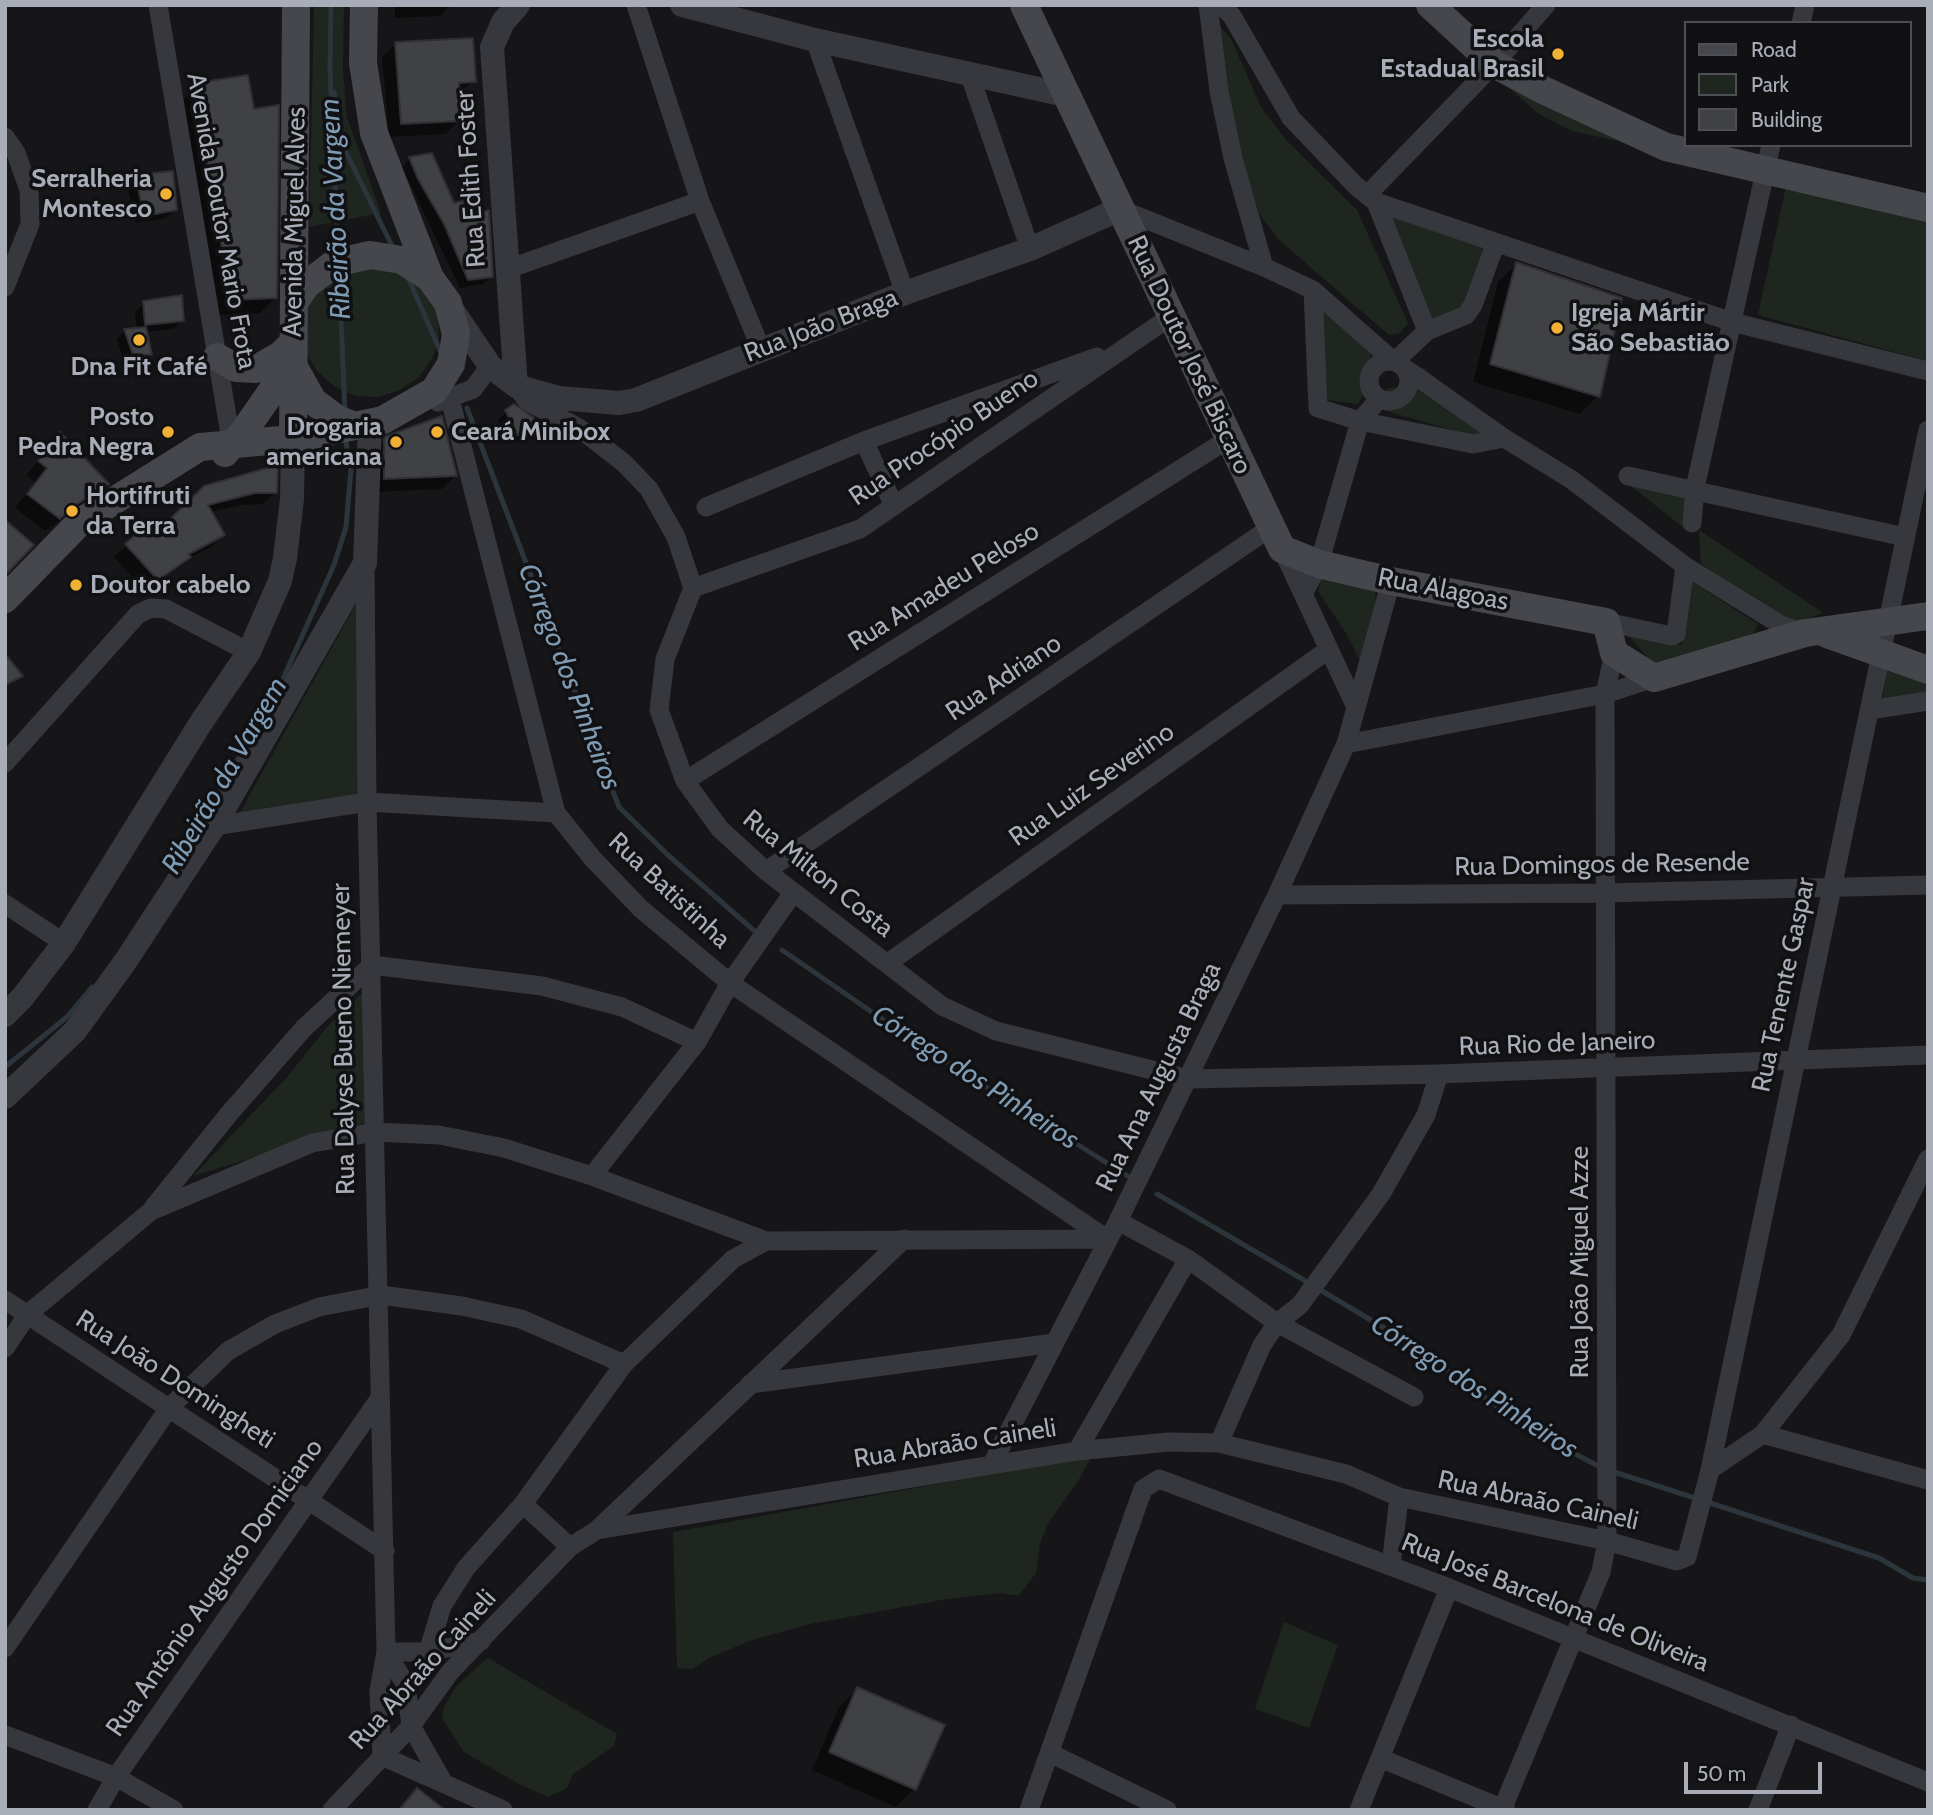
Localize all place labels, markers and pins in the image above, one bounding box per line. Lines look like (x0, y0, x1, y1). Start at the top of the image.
place label: Escola Estadual Brasil (1380, 23, 1544, 84)
marker: Escola Estadual Brasil (1550, 46, 1566, 62)
place label: Serralheria Montesco (31, 163, 152, 224)
marker: Serralheria Montesco (158, 186, 174, 202)
place label: Igreja Mártir São Sebastião (1571, 297, 1730, 358)
marker: Igreja Mártir São Sebastião (1549, 320, 1565, 336)
marker: Dna Fit Café (131, 332, 147, 348)
place label: Dna Fit Café (71, 351, 207, 383)
place label: Posto Pedra Negra (18, 401, 154, 462)
place label: Drogaria americana (266, 411, 382, 472)
place label: Ceará Minibox (451, 416, 610, 448)
marker: Posto Pedra Negra (160, 424, 176, 440)
marker: Ceará Minibox (429, 424, 445, 440)
marker: Drogaria americana (388, 434, 404, 450)
place label: Hortifruti da Terra (86, 480, 190, 542)
marker: Hortifruti da Terra (64, 503, 80, 519)
place label: Doutor cabelo (90, 569, 250, 601)
marker: Doutor cabelo (68, 577, 84, 593)

